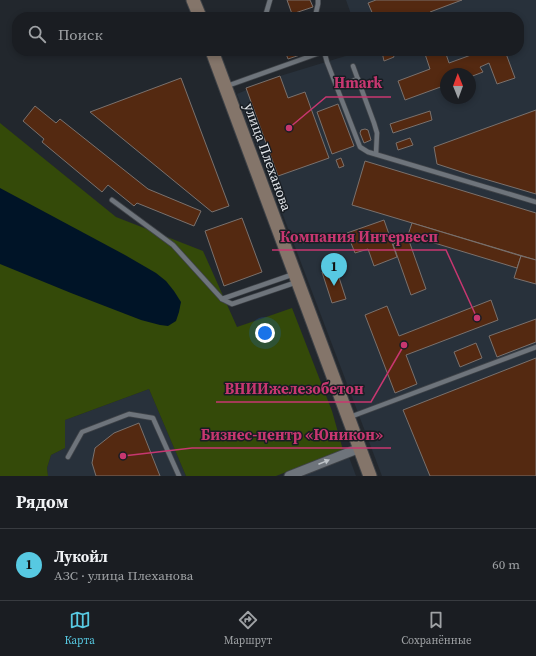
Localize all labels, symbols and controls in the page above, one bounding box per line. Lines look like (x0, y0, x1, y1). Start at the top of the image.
search box (12, 12, 524, 56)
icon: search (26, 23, 48, 45)
text: Поиск (58, 24, 103, 45)
north arrow (440, 68, 476, 104)
callout: Hmark (326, 70, 391, 97)
text: Hmark (334, 72, 382, 93)
street label: улица Плеханова (239, 100, 297, 215)
callout: Компания Интервесп (272, 223, 446, 250)
text: Компания Интервесп (280, 226, 438, 247)
pin: 1 (321, 253, 347, 286)
your location (255, 323, 275, 343)
callout: ВНИИжелезобетон (216, 375, 371, 402)
text: ВНИИжелезобетон (224, 378, 364, 399)
callout: Бизнес-центр «Юникон» (192, 421, 391, 448)
text: Бизнес-центр «Юникон» (201, 424, 383, 445)
one-way arrow (319, 458, 331, 464)
text: Рядом (16, 490, 68, 514)
text: Лукойл (54, 546, 108, 567)
text: 1 (25, 556, 33, 573)
text: 60 m (492, 556, 520, 573)
text: АЗС · улица Плеханова (54, 567, 193, 584)
tab: Карта (64, 609, 95, 648)
tab: Маршрут (224, 609, 272, 648)
tab: Сохранённые (401, 609, 472, 648)

